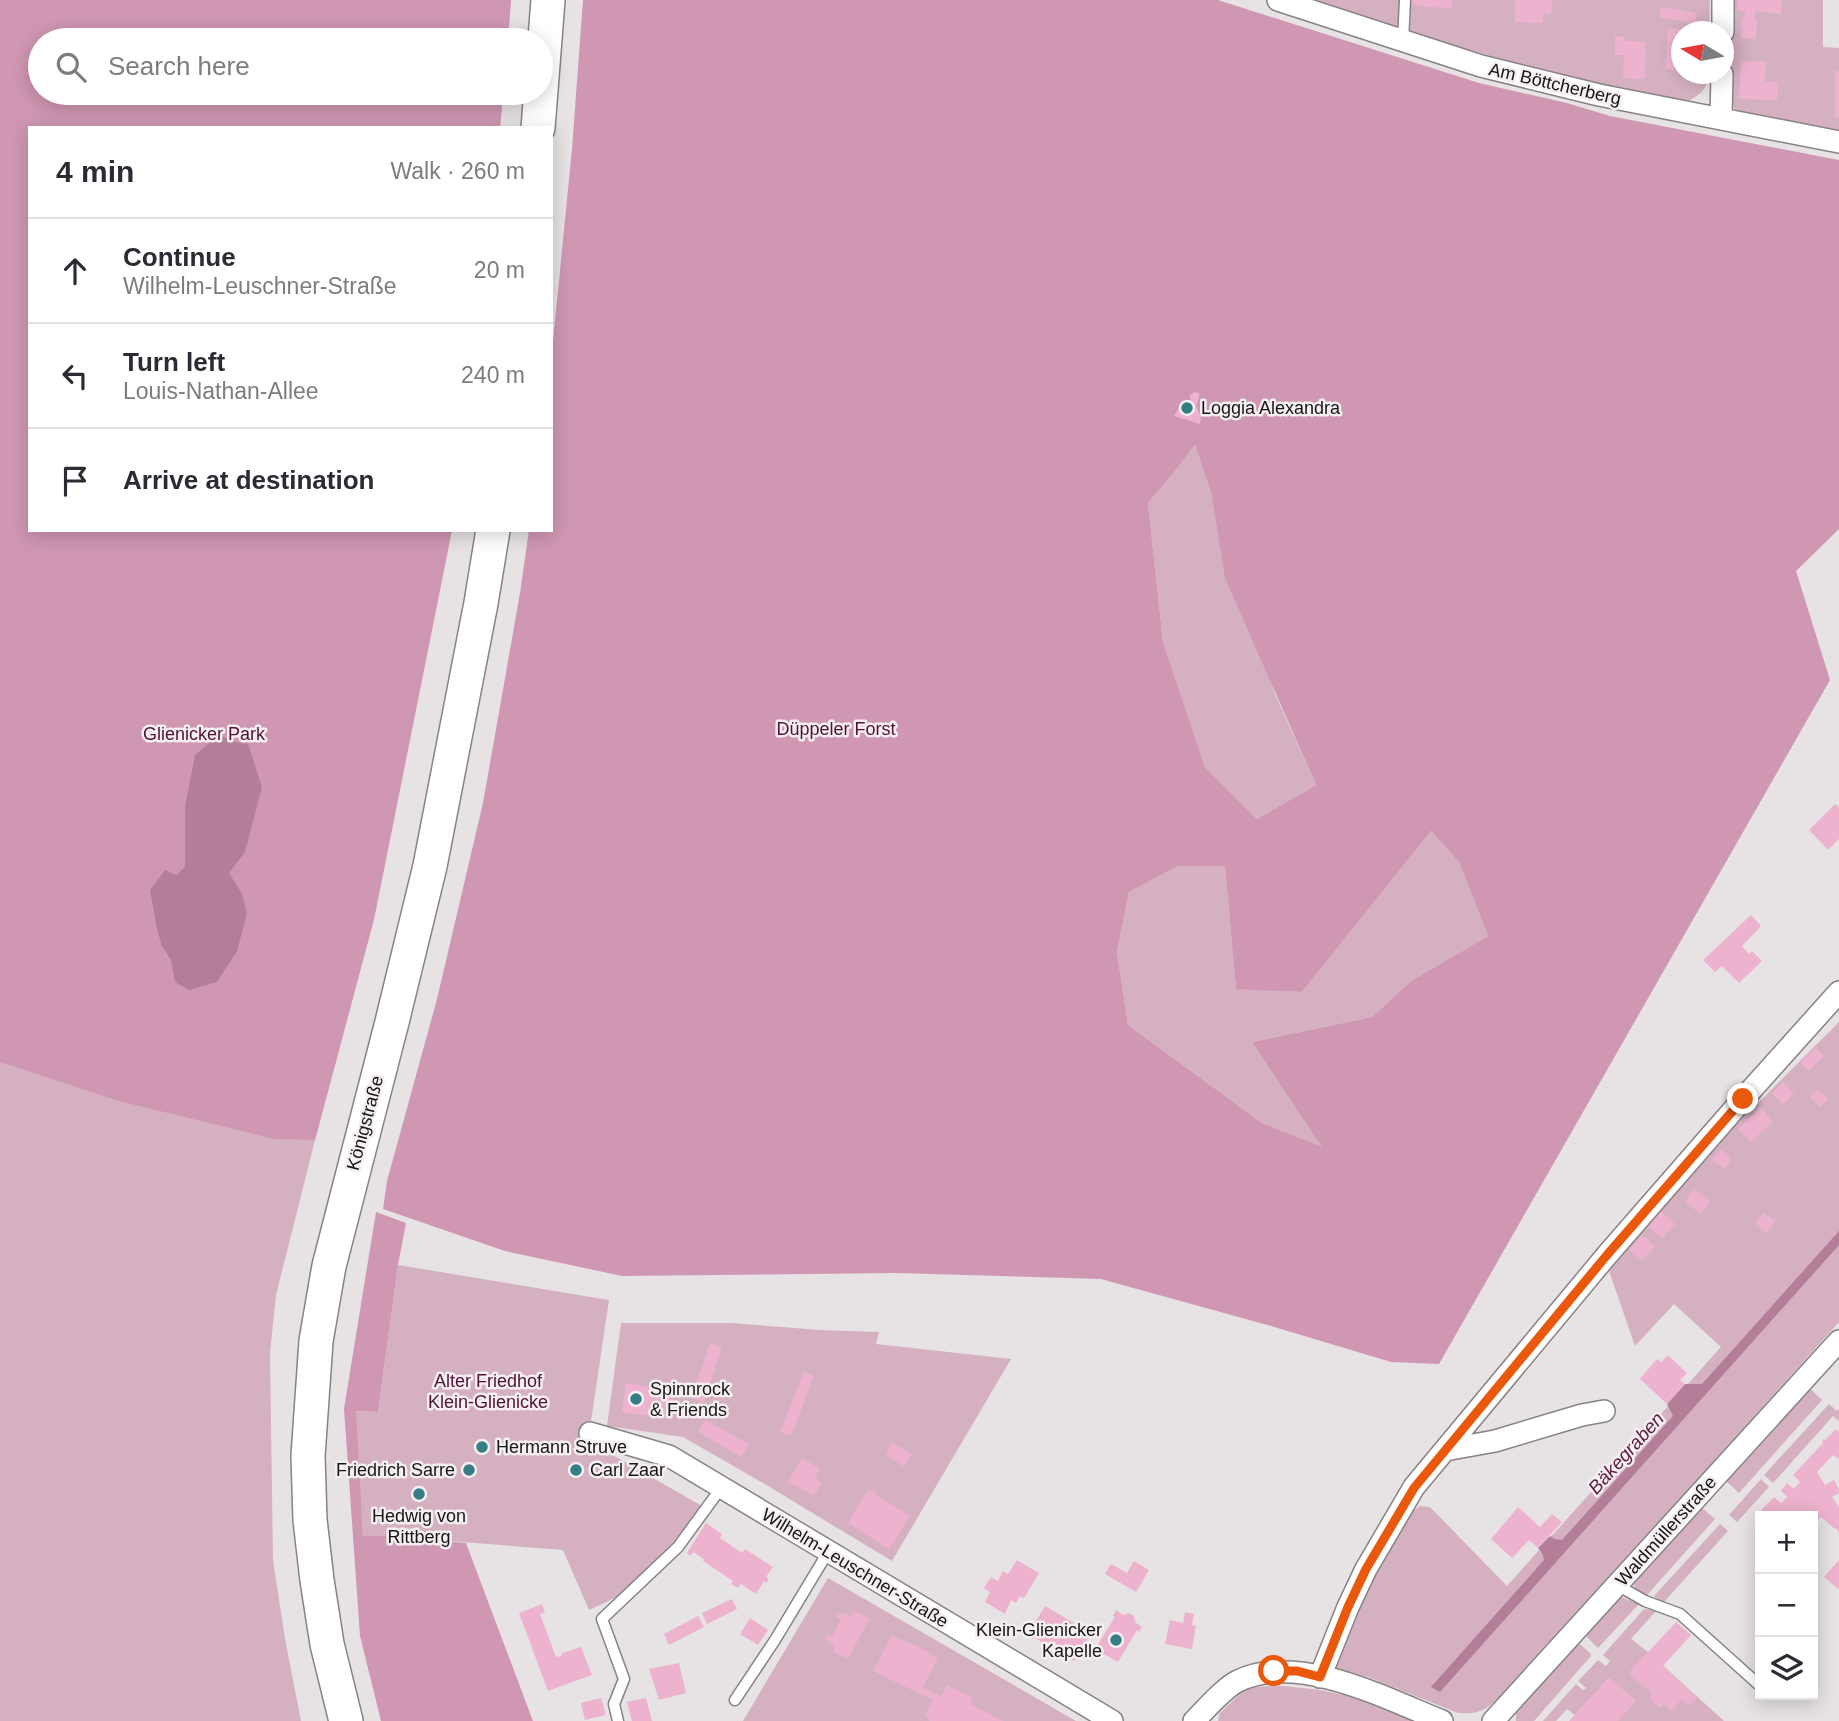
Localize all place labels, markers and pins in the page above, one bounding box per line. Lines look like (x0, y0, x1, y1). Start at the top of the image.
place label: Loggia Alexandra (1201, 398, 1341, 418)
marker: Loggia Alexandra (1179, 400, 1195, 416)
place label: Spinnrock & Friends (650, 1379, 731, 1420)
marker: Spinnrock & Friends (628, 1391, 644, 1407)
place label: Hermann Struve (496, 1437, 627, 1457)
marker: Hermann Struve (474, 1439, 490, 1455)
place label: Friedrich Sarre (336, 1460, 455, 1480)
place label: Carl Zaar (590, 1460, 665, 1480)
marker: Friedrich Sarre (461, 1462, 477, 1478)
marker: Carl Zaar (568, 1462, 584, 1478)
marker: Hedwig von Rittberg (411, 1486, 427, 1502)
place label: Hedwig von Rittberg (372, 1506, 466, 1547)
place label: Klein-Glienicker Kapelle (976, 1620, 1102, 1661)
marker: Klein-Glienicker Kapelle (1108, 1632, 1124, 1648)

